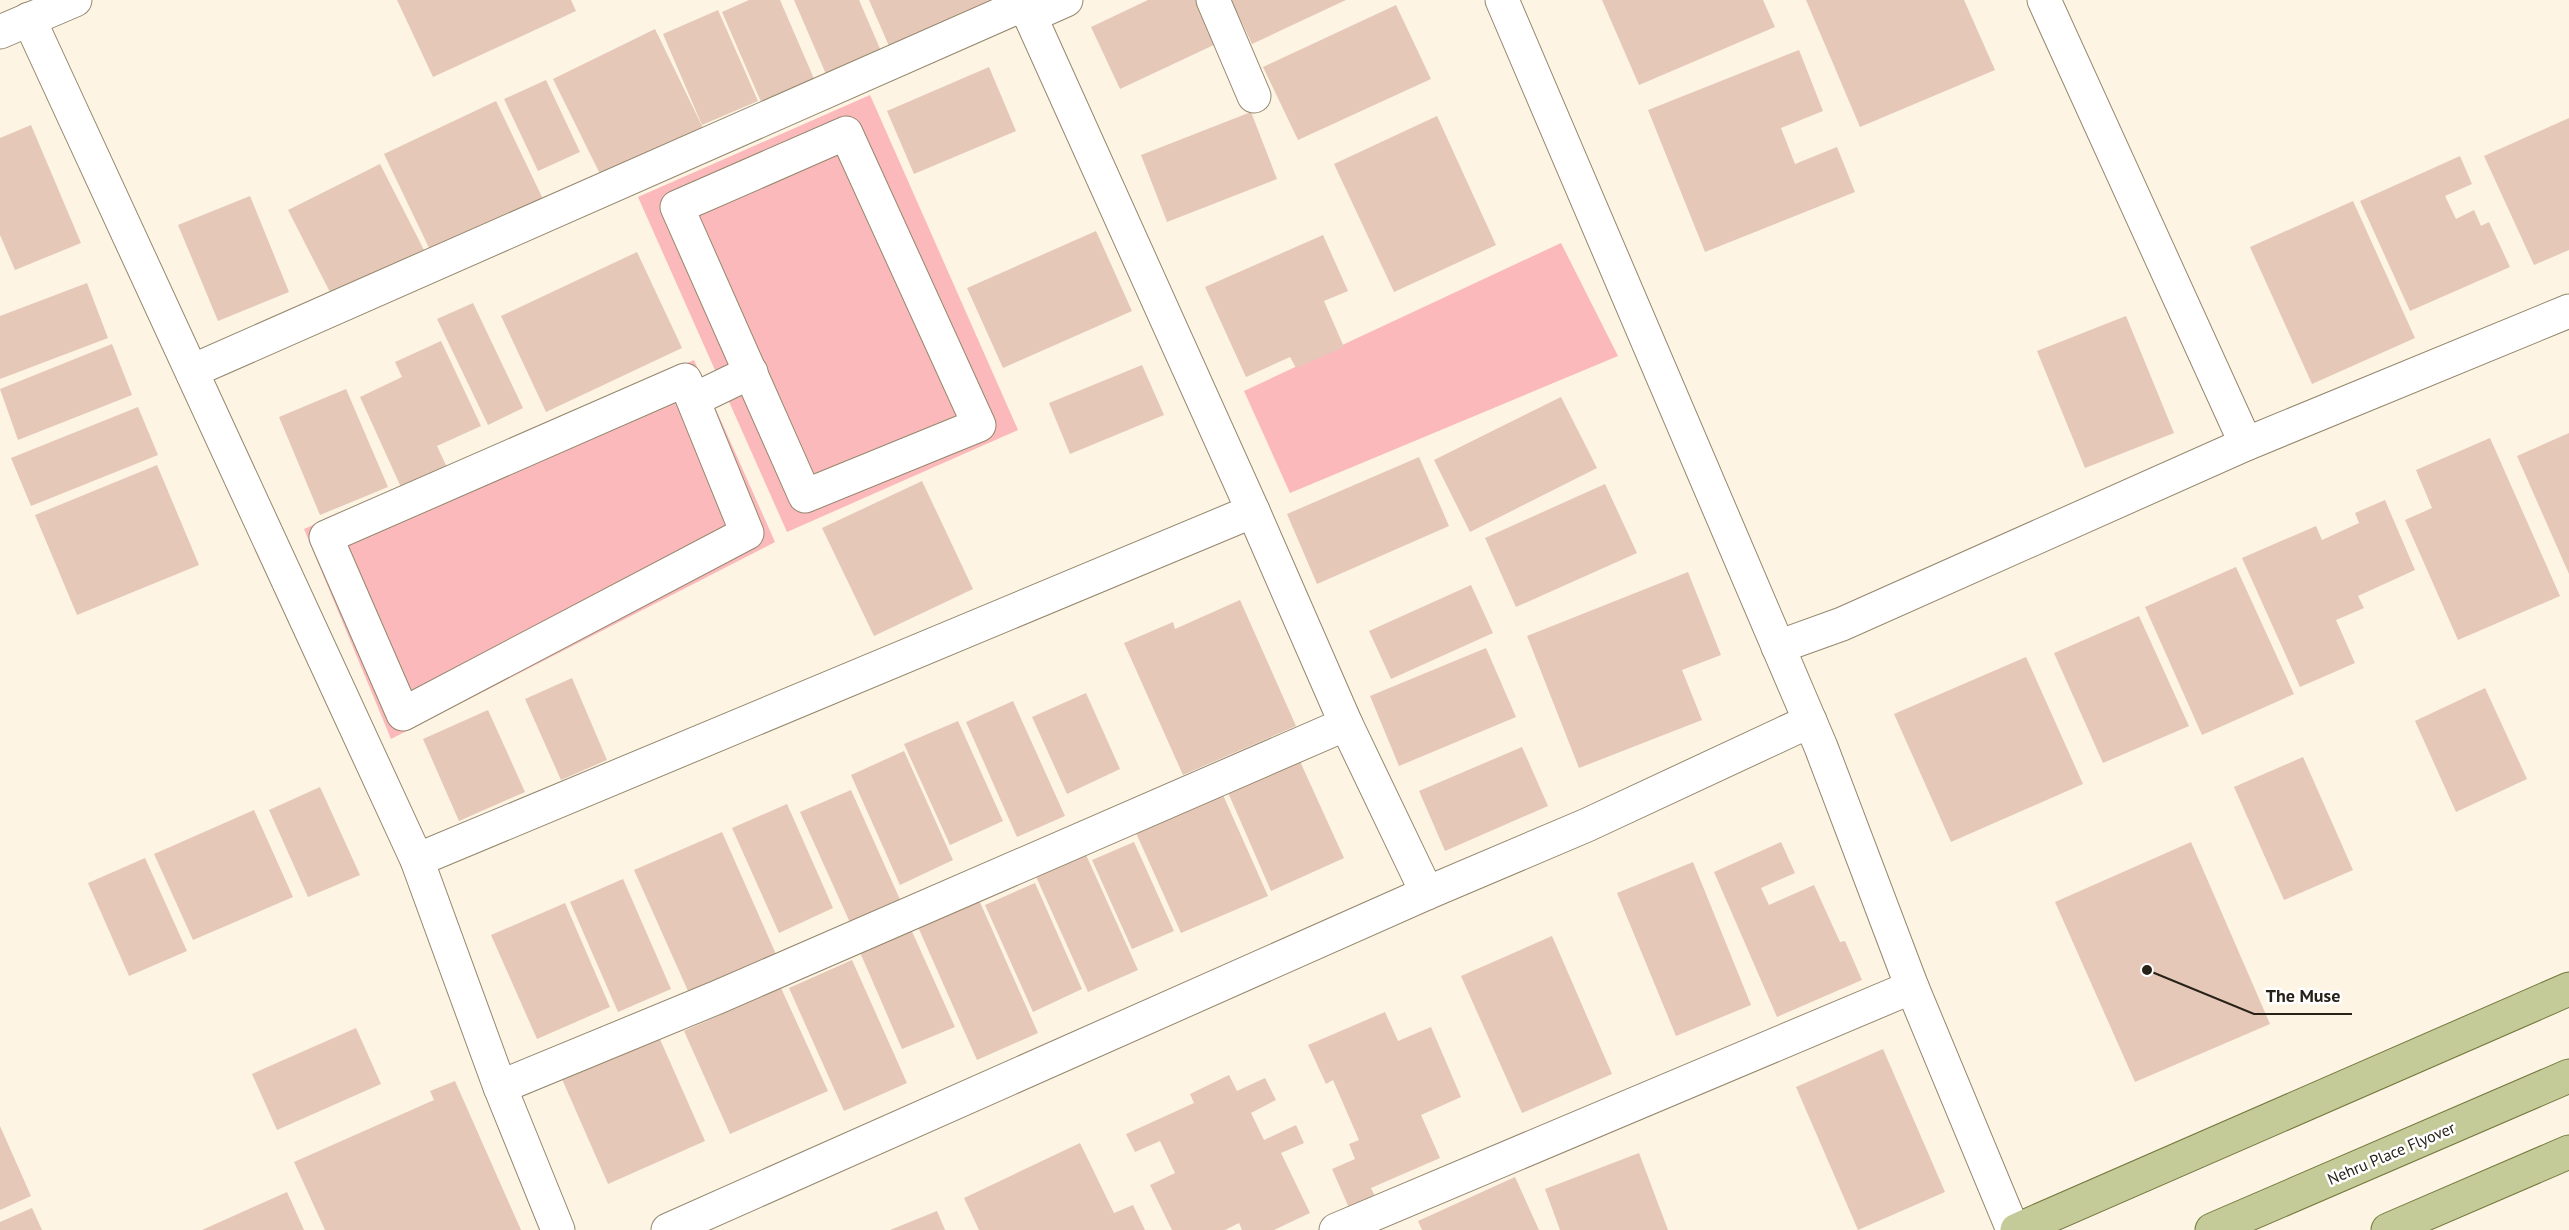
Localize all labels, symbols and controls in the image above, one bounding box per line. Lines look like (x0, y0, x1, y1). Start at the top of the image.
callout: The Muse (2254, 978, 2352, 1014)
text: The Muse (2266, 984, 2340, 1007)
street label: Nehru Place Flyover (2324, 1117, 2458, 1189)

